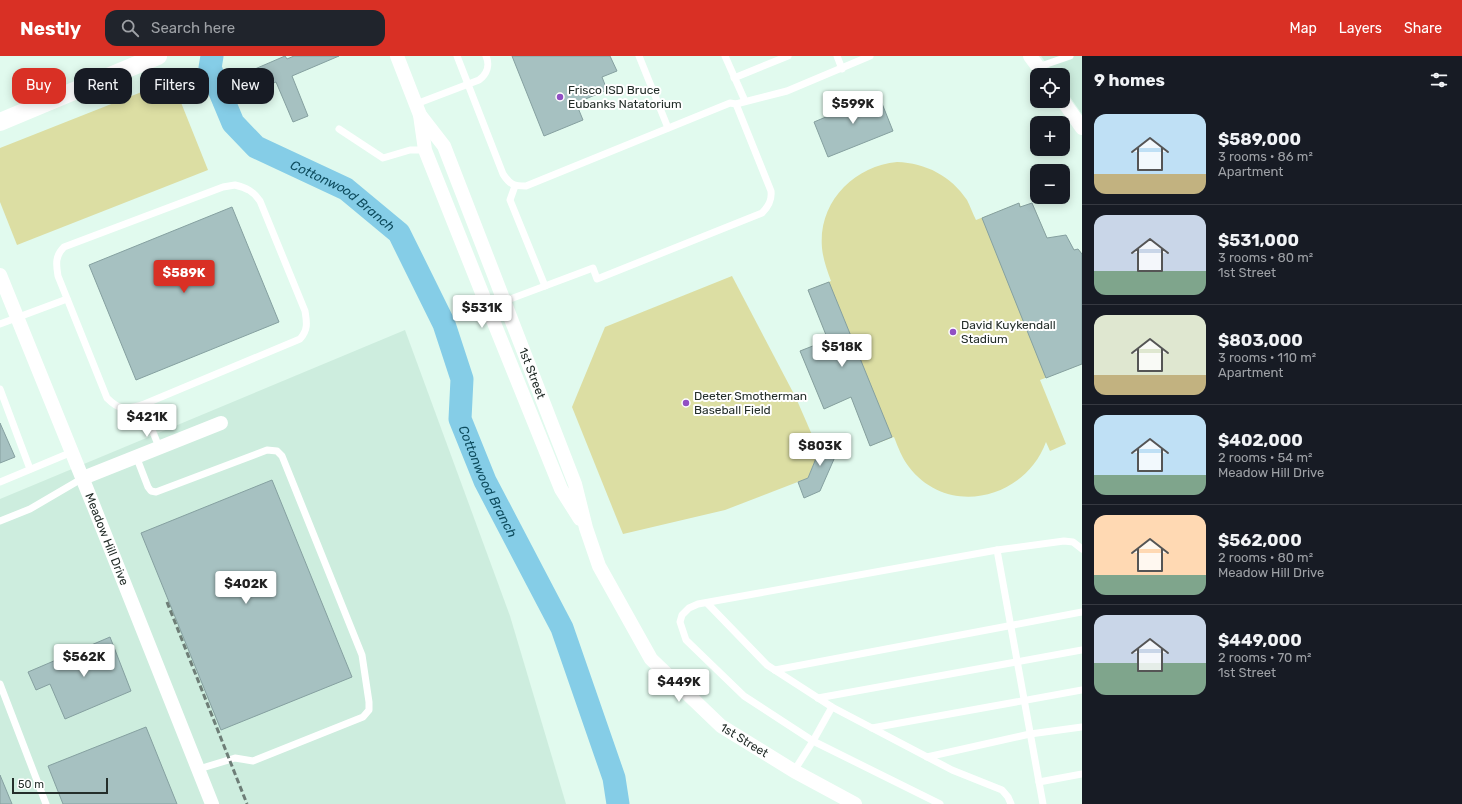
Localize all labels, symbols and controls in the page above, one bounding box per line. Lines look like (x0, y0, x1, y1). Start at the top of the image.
search box (105, 10, 385, 46)
text: Nestly (20, 17, 81, 40)
icon: search (119, 17, 141, 39)
text: Search here (151, 19, 235, 37)
text: Map (1290, 20, 1317, 37)
text: Layers (1339, 20, 1382, 37)
text: Share (1404, 20, 1442, 37)
chip: Buy (12, 68, 66, 104)
chip: Rent (74, 68, 132, 104)
chip: Filters (140, 68, 209, 104)
chip: New (217, 68, 274, 104)
map controls (1030, 68, 1070, 204)
button: locate (1030, 68, 1070, 108)
icon: filters (1428, 69, 1450, 91)
text: 9 homes (1094, 70, 1165, 90)
place label: Frisco ISD Bruce Eubanks Natatorium (568, 83, 682, 111)
pin: $599K (825, 91, 881, 125)
marker: Frisco ISD Bruce Eubanks Natatorium (555, 92, 565, 102)
text: $599K (832, 96, 874, 111)
button: + (1030, 116, 1070, 156)
text: $589,000 (1218, 129, 1301, 149)
icon: home (1126, 130, 1174, 178)
text: 3 rooms · 86 m² (1218, 149, 1313, 164)
water label: Cottonwood Branch (288, 157, 398, 234)
button: − (1030, 164, 1070, 204)
text: Apartment (1218, 164, 1283, 179)
text: $531,000 (1218, 230, 1299, 250)
icon: home (1126, 231, 1174, 279)
text: 3 rooms · 80 m² (1218, 250, 1313, 265)
pin: $589K (156, 260, 212, 294)
text: $589K (163, 265, 205, 280)
text: 1st Street (1218, 265, 1276, 280)
pin: $531K (454, 295, 510, 329)
text: $531K (462, 300, 502, 315)
place label: David Kuykendall Stadium (961, 318, 1056, 346)
marker: David Kuykendall Stadium (948, 327, 958, 337)
text: $803,000 (1218, 330, 1303, 350)
icon: home (1126, 331, 1174, 379)
pin: $518K (814, 334, 870, 368)
text: $518K (822, 339, 862, 354)
street label: 1st Street (516, 346, 548, 401)
text: 3 rooms · 110 m² (1218, 350, 1316, 365)
text: Apartment (1218, 365, 1283, 380)
place label: Deeter Smotherman Baseball Field (694, 389, 807, 417)
marker: Deeter Smotherman Baseball Field (681, 398, 691, 408)
pin: $421K (119, 404, 175, 438)
text: $421K (126, 409, 168, 424)
water label: Cottonwood Branch (456, 423, 521, 540)
text: $402,000 (1218, 430, 1303, 450)
icon: home (1126, 431, 1174, 479)
pin: $803K (792, 433, 848, 467)
text: $803K (798, 438, 842, 453)
text: 2 rooms · 54 m² (1218, 450, 1312, 465)
text: Meadow Hill Drive (1218, 465, 1324, 480)
street label: Meadow Hill Drive (82, 491, 132, 588)
text: $562,000 (1218, 530, 1302, 550)
icon: home (1126, 531, 1174, 579)
text: 2 rooms · 80 m² (1218, 550, 1313, 565)
text: Meadow Hill Drive (1218, 565, 1324, 580)
pin: $402K (218, 571, 274, 605)
text: $402K (224, 576, 268, 591)
text: $449,000 (1218, 630, 1302, 650)
icon: home (1126, 631, 1174, 679)
pin: $562K (56, 644, 112, 678)
text: $562K (63, 649, 105, 664)
text: 2 rooms · 70 m² (1218, 650, 1312, 665)
text: 1st Street (1218, 665, 1276, 680)
pin: $449K (651, 669, 707, 703)
text: $449K (657, 674, 701, 689)
street label: 1st Street (718, 720, 771, 761)
scale bar (12, 776, 108, 795)
text: 50 m (18, 778, 44, 791)

